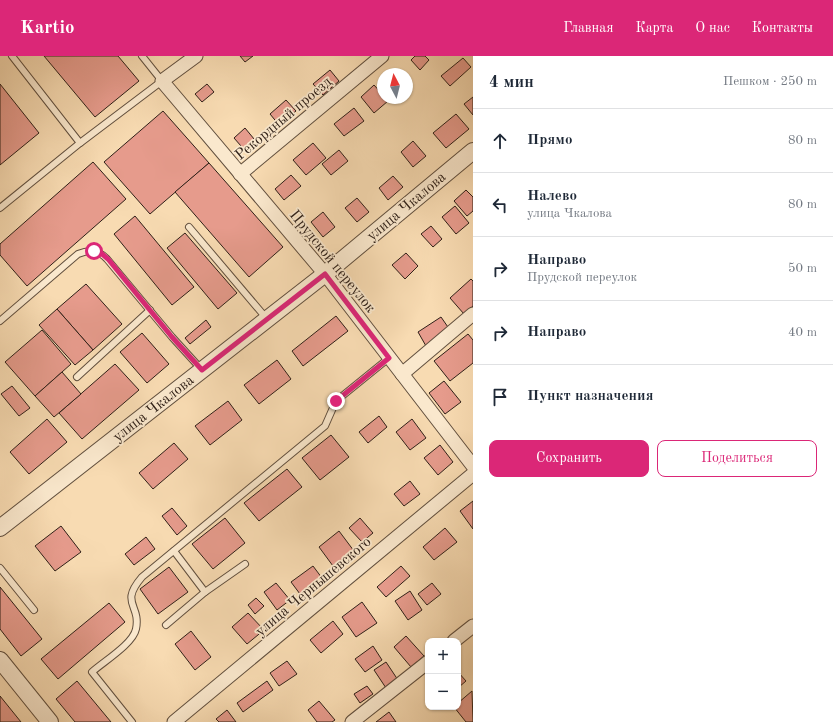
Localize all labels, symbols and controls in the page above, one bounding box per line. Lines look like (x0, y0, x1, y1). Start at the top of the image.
text: Kartio (20, 19, 75, 38)
text: Главная (563, 21, 613, 35)
text: Карта (635, 21, 673, 35)
text: О нас (695, 21, 730, 35)
text: Контакты (752, 21, 813, 35)
north arrow (377, 68, 413, 104)
street label: Рекордный проезд (233, 74, 335, 164)
text: 4 мин (489, 74, 534, 91)
text: Пешком · 250 m (723, 75, 817, 88)
icon: ahead (489, 130, 511, 152)
text: Прямо (527, 133, 573, 148)
text: 80 m (788, 134, 817, 147)
street label: улица Чкалова (365, 169, 450, 244)
text: Налево (527, 189, 577, 204)
icon: left (489, 194, 511, 216)
text: 80 m (788, 198, 817, 211)
text: улица Чкалова (527, 207, 612, 220)
street label: Прудской переулок (286, 208, 378, 316)
route start (85, 242, 103, 260)
text: Направо (527, 253, 586, 268)
icon: right (489, 258, 511, 280)
text: 50 m (788, 262, 817, 275)
text: Прудской переулок (527, 271, 637, 284)
icon: right (489, 322, 511, 344)
text: Направо (527, 325, 586, 340)
text: 40 m (788, 326, 817, 339)
street label: улица Чкалова (111, 373, 198, 445)
icon: arrive (489, 386, 511, 408)
text: Пункт назначения (527, 389, 654, 404)
route end (327, 392, 345, 410)
button: Сохранить (489, 440, 649, 477)
button: Поделиться (657, 440, 817, 477)
street label: улица Чернышевского (253, 535, 375, 640)
map controls (425, 638, 461, 710)
button: + (425, 638, 461, 674)
button: − (425, 674, 461, 710)

